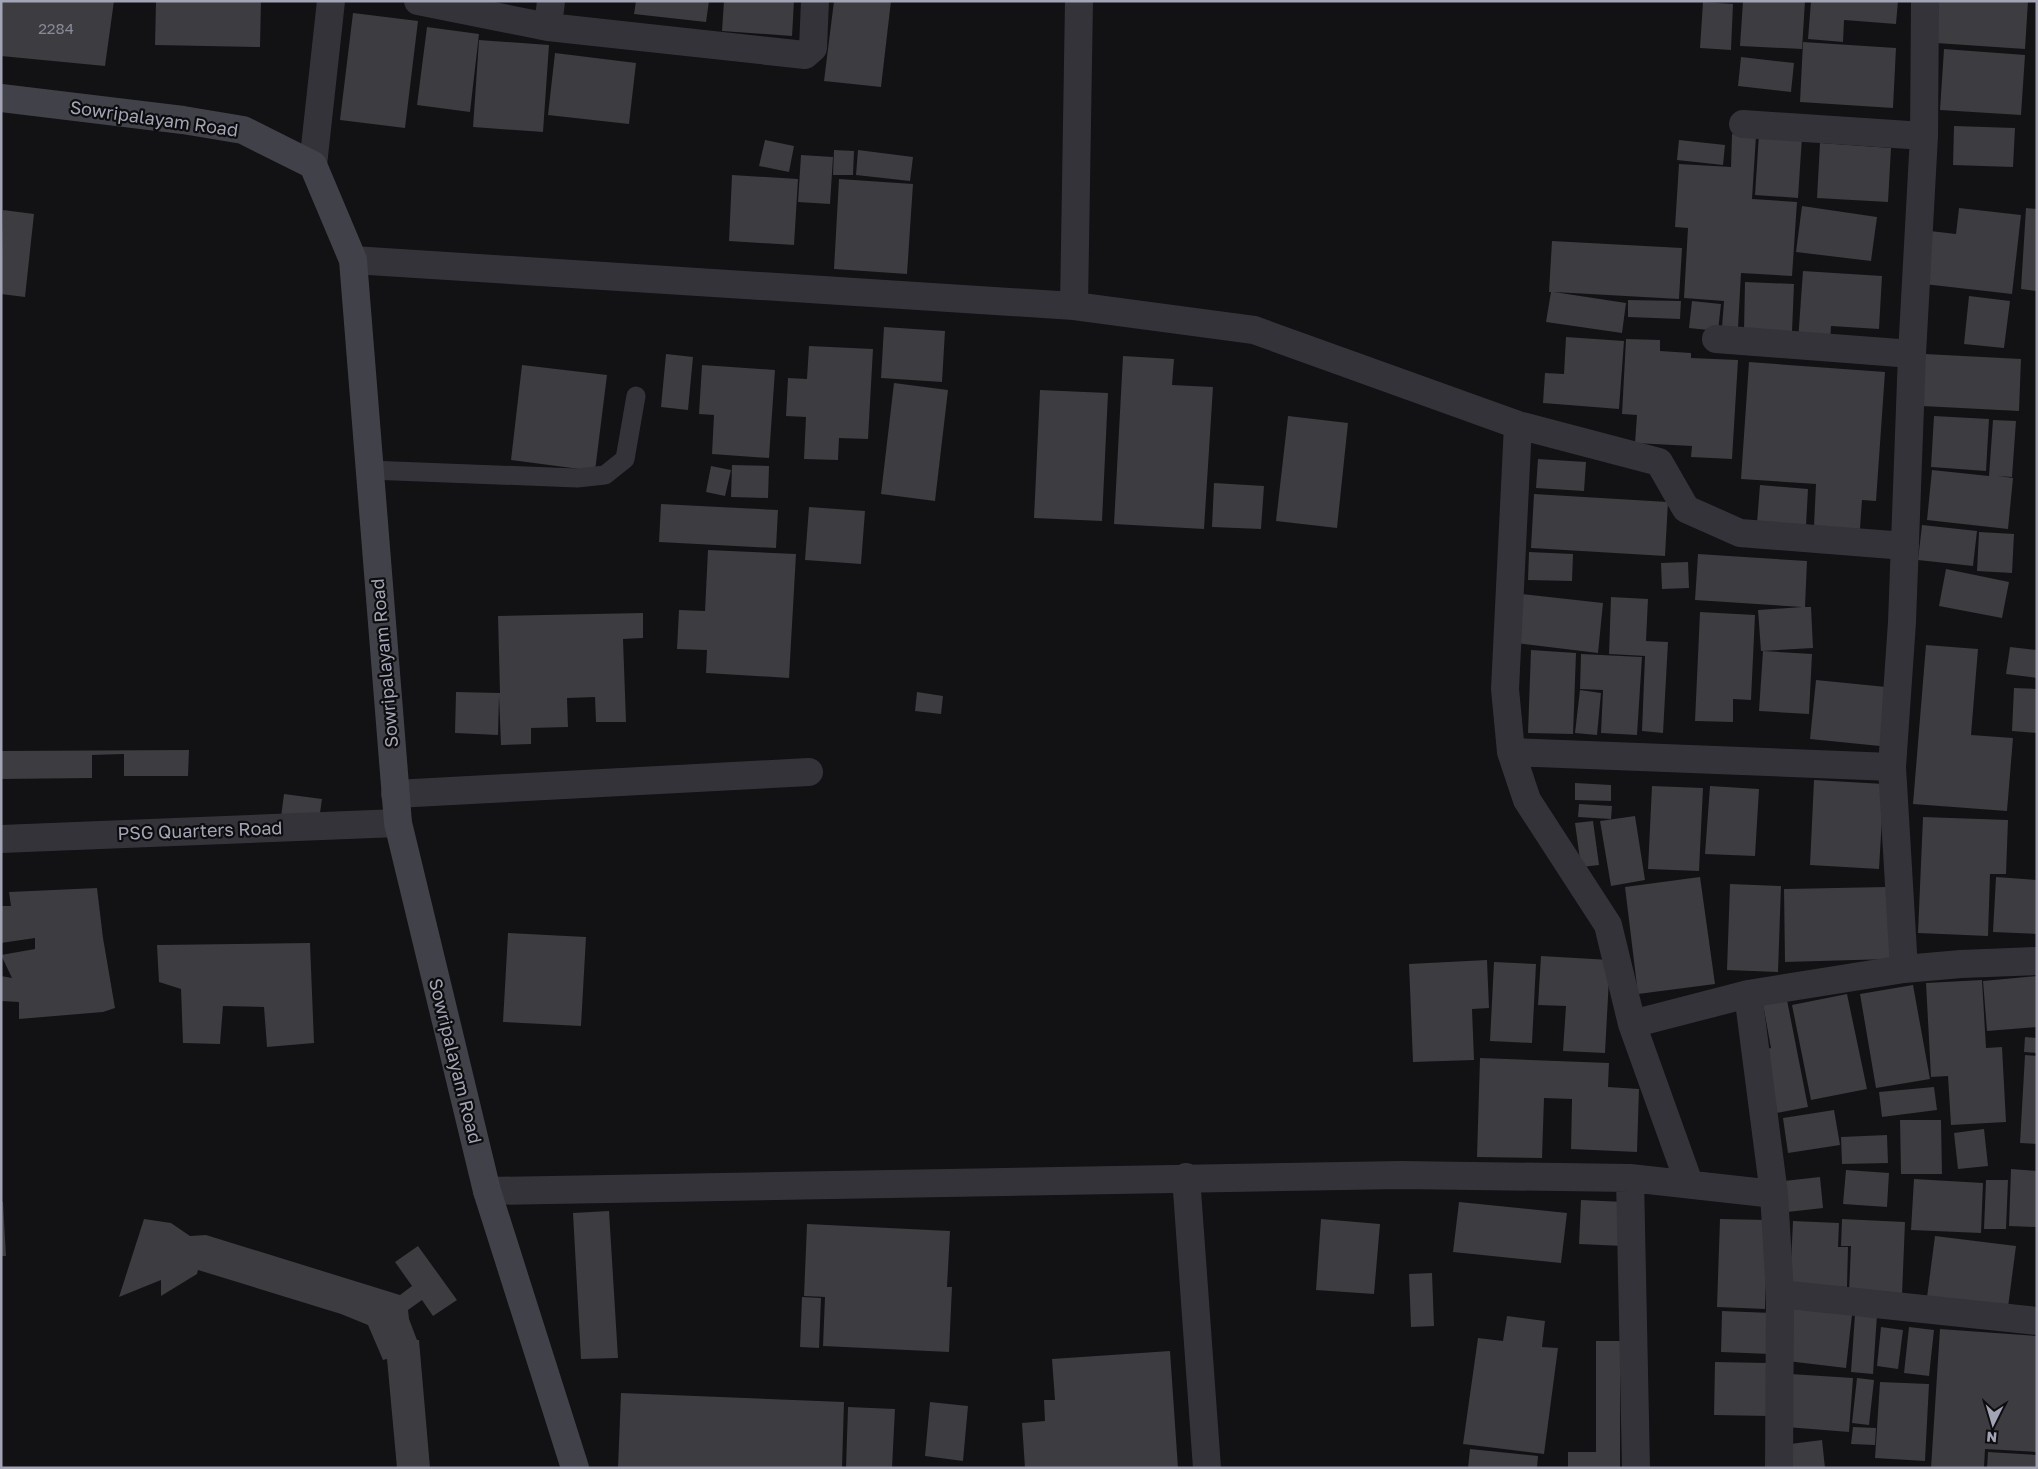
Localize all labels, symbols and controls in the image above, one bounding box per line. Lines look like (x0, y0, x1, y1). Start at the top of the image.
house number: 2284 (38, 19, 74, 37)
street label: Sowripalayam Road (69, 95, 240, 141)
street label: Sowripalayam Road (366, 578, 402, 749)
street label: PSG Quarters Road (117, 816, 283, 844)
street label: Sowripalayam Road (425, 976, 487, 1146)
north arrow (1968, 1399, 2018, 1449)
text: N (1986, 1429, 1998, 1446)

